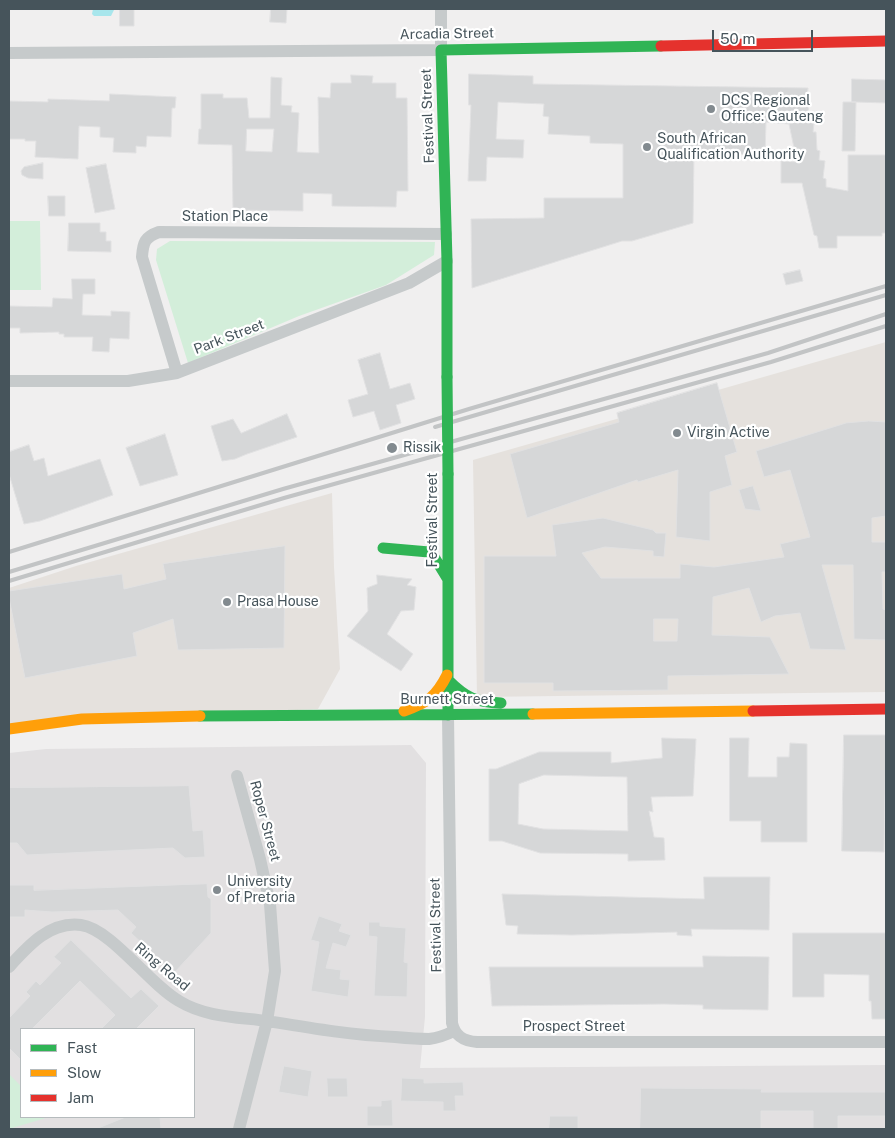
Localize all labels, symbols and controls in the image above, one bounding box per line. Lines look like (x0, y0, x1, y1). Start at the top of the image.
scale bar (715, 20, 816, 52)
street label: Arcadia Street (400, 25, 494, 43)
text: 50 m (720, 30, 755, 47)
street label: Festival Street (418, 68, 438, 164)
place label: DCS Regional Office: Gauteng (721, 93, 824, 125)
marker: DCS Regional Office: Gauteng (705, 103, 717, 115)
place label: South African Qualification Authority (657, 131, 805, 164)
marker: South African Qualification Authority (641, 141, 653, 153)
street label: Station Place (182, 209, 268, 225)
street label: Park Street (191, 316, 267, 358)
place label: Virgin Active (687, 425, 770, 441)
marker: Virgin Active (671, 427, 683, 439)
place label: Rissik (403, 440, 441, 456)
marker: Rissik (385, 441, 399, 455)
street label: Festival Street (425, 473, 441, 567)
place label: Prasa House (237, 594, 319, 610)
marker: Prasa House (221, 596, 233, 608)
street label: Burnett Street (400, 692, 494, 708)
street label: Roper Street (246, 779, 284, 863)
place label: University of Pretoria (227, 874, 295, 906)
street label: Festival Street (427, 877, 445, 973)
marker: University of Pretoria (211, 884, 223, 896)
street label: Ring Road (131, 939, 193, 995)
street label: Prospect Street (523, 1019, 625, 1035)
legend (20, 1028, 195, 1118)
text: Fast (67, 1039, 97, 1056)
text: Slow (67, 1064, 101, 1081)
text: Jam (67, 1089, 94, 1106)

